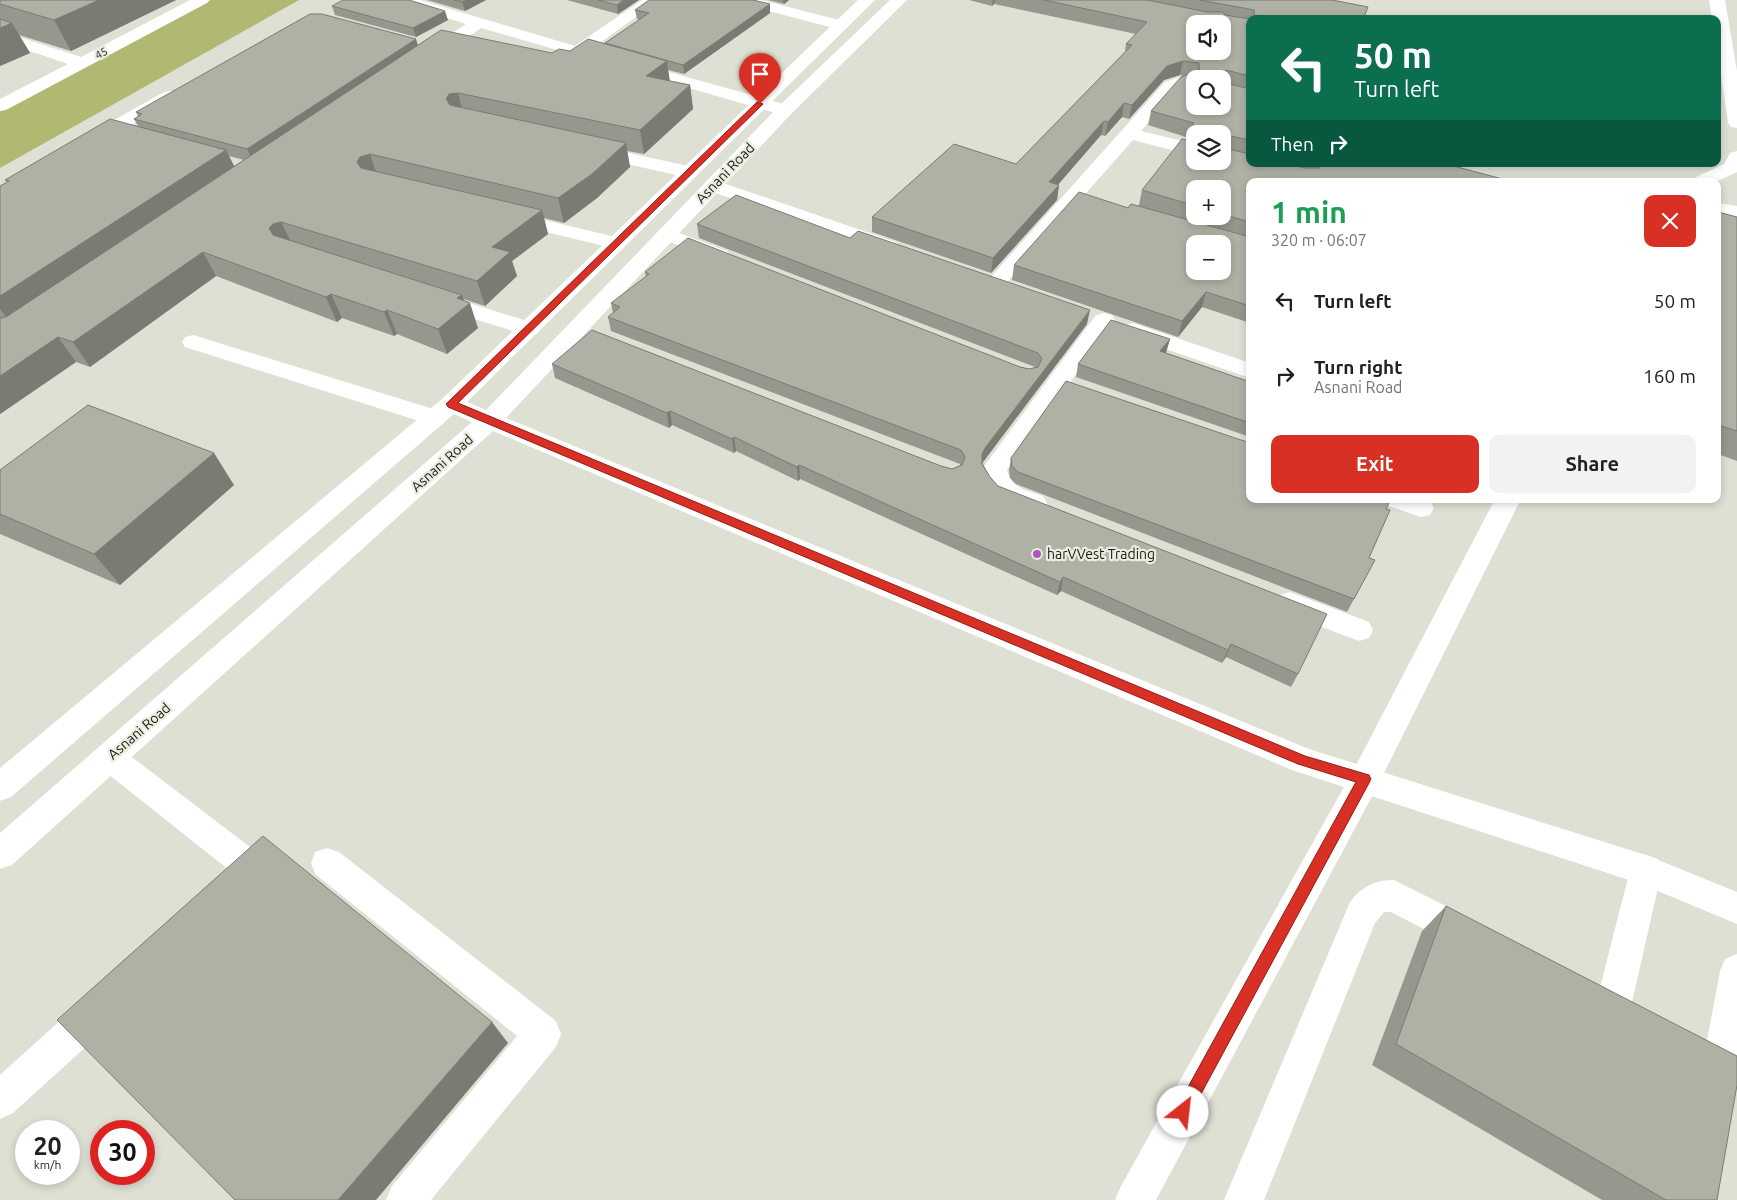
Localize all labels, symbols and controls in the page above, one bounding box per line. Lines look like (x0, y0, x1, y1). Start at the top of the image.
map controls (1186, 15, 1231, 280)
button: sound (1186, 15, 1231, 60)
icon: left (1271, 35, 1336, 100)
text: 50 m (1354, 35, 1432, 75)
street label: 45 (93, 45, 109, 61)
pin (739, 53, 781, 104)
icon: arrive (746, 60, 774, 88)
button: search (1186, 70, 1231, 115)
text: Turn left (1354, 76, 1439, 101)
button: layers (1186, 125, 1231, 170)
icon: right (1324, 130, 1352, 158)
text: Then (1271, 133, 1314, 155)
street label: Asnani Road (692, 140, 758, 206)
button: + (1186, 180, 1231, 225)
text: 1 min (1271, 195, 1347, 229)
button: close (1644, 195, 1696, 247)
text: 320 m · 06:07 (1271, 231, 1367, 249)
button: − (1186, 235, 1231, 280)
icon: left (1271, 287, 1299, 315)
text: Turn left (1314, 290, 1392, 312)
text: 50 m (1654, 290, 1696, 312)
text: Turn right (1314, 356, 1402, 378)
icon: right (1271, 362, 1299, 390)
text: 160 m (1643, 365, 1696, 387)
text: Asnani Road (1314, 378, 1402, 396)
street label: Asnani Road (408, 431, 476, 495)
button: Exit (1271, 435, 1479, 493)
button: Share (1489, 435, 1696, 493)
place label: harVVest Trading (1047, 546, 1155, 562)
marker: harVVest Trading (1031, 548, 1043, 560)
street label: Asnani Road (105, 700, 173, 762)
position arrow (1156, 1085, 1208, 1137)
speed limit sign: 30 (90, 1120, 155, 1185)
text: 20 (33, 1132, 62, 1160)
text: km/h (34, 1158, 61, 1171)

